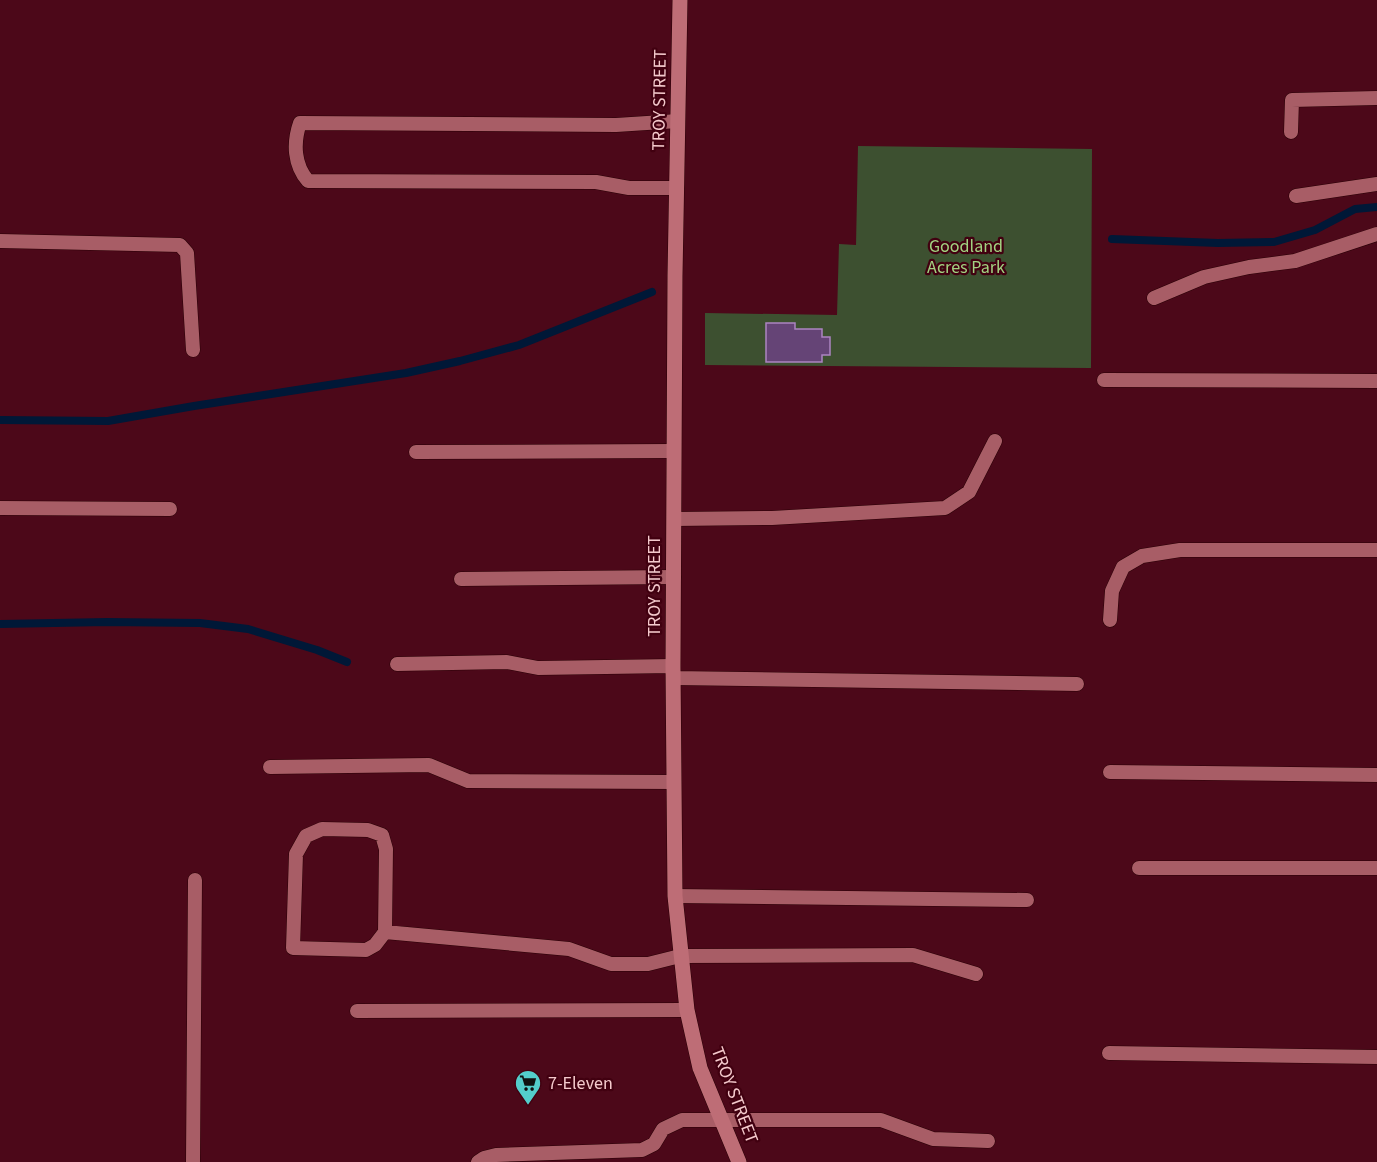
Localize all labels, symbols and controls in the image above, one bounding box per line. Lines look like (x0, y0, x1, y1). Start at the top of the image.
street label: TROY STREET (646, 49, 673, 151)
park label: Goodland Acres Park (927, 234, 1005, 280)
street label: TROY STREET (642, 535, 667, 637)
street label: TROY STREET (705, 1043, 764, 1147)
supermarket icon: 7-Eleven (513, 1068, 543, 1106)
place label: 7-Eleven (548, 1071, 613, 1096)

